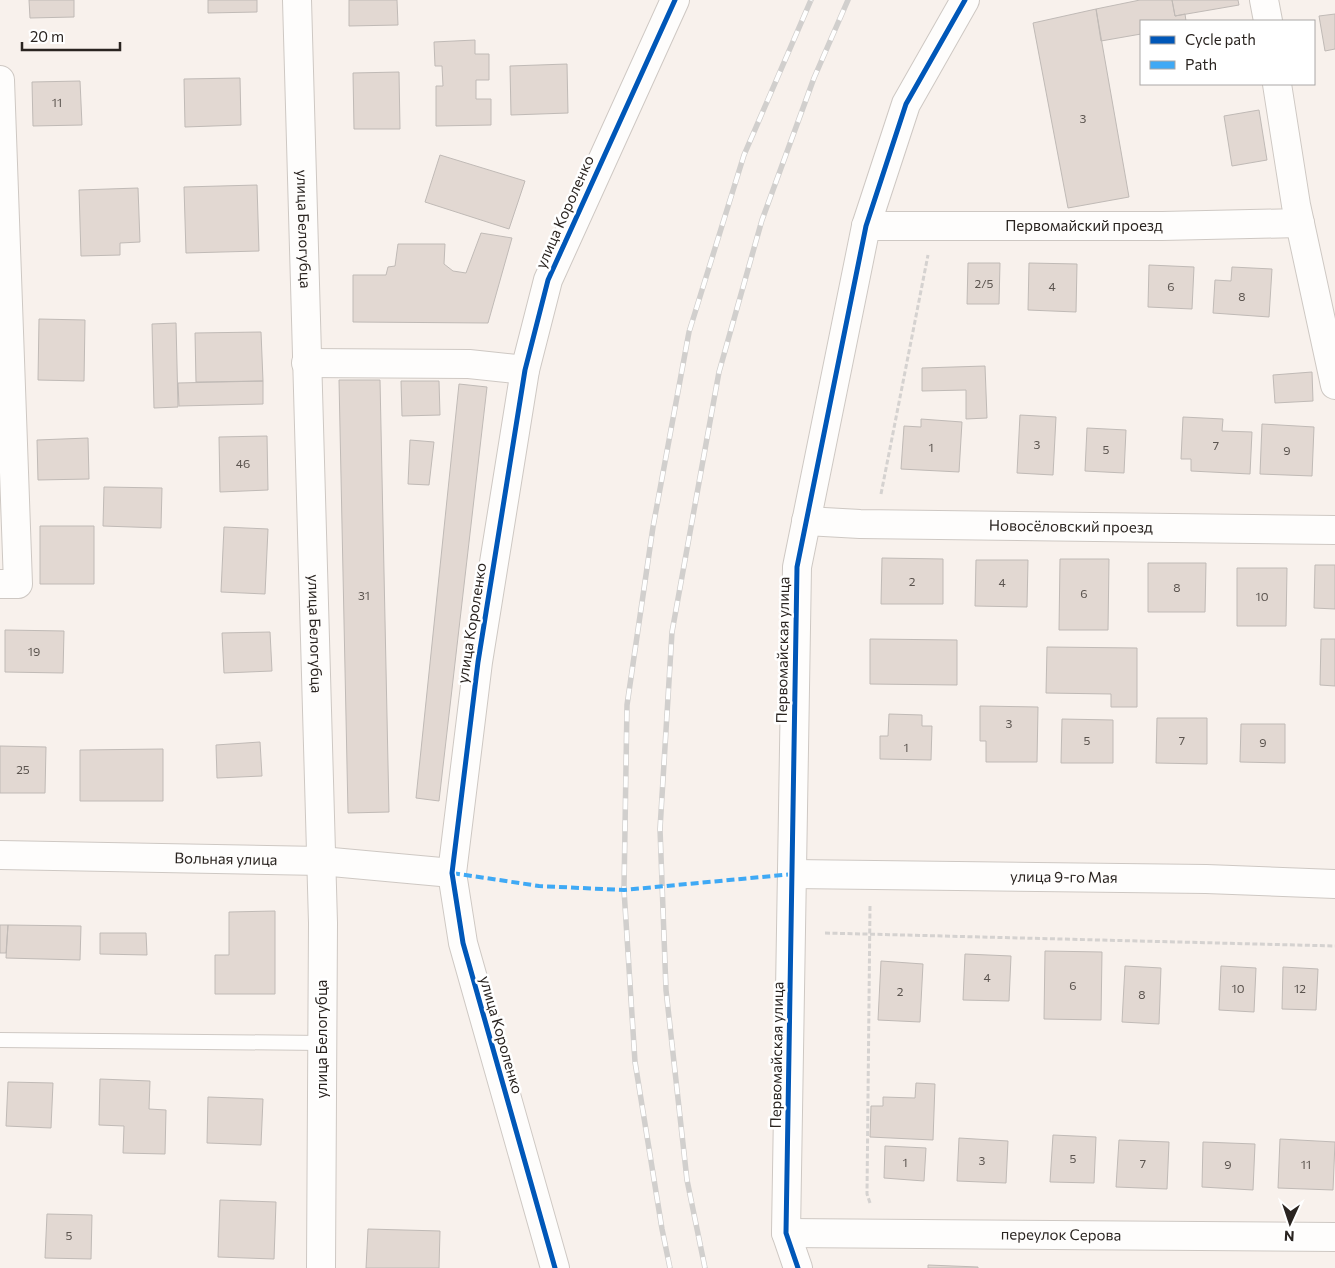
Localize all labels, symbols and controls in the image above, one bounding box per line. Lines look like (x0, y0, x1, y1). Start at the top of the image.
scale bar (22, 20, 120, 52)
legend (1140, 20, 1315, 85)
text: 20 m (30, 27, 64, 45)
text: Cycle path (1185, 30, 1256, 48)
text: Path (1185, 55, 1217, 73)
house number: 11 (52, 95, 62, 109)
house number: 3 (1080, 111, 1087, 125)
street label: улица Короленко (531, 152, 597, 271)
street label: улица Белогубца (294, 169, 315, 289)
street label: Первомайский проезд (1005, 216, 1163, 234)
house number: 2/5 (975, 276, 994, 290)
house number: 4 (1048, 279, 1056, 293)
house number: 6 (1167, 279, 1175, 293)
house number: 8 (1238, 289, 1246, 303)
house number: 3 (1034, 437, 1041, 451)
house number: 7 (1213, 438, 1219, 452)
house number: 1 (928, 440, 934, 454)
house number: 5 (1103, 442, 1110, 456)
house number: 9 (1283, 443, 1291, 457)
house number: 46 (236, 456, 250, 470)
street label: Новосёловский проезд (989, 516, 1153, 536)
street label: улица Короленко (453, 561, 489, 684)
street label: улица Белогубца (305, 574, 327, 693)
house number: 2 (909, 574, 916, 588)
house number: 4 (998, 575, 1006, 589)
street label: Первомайская улица (772, 576, 792, 724)
house number: 8 (1173, 580, 1181, 594)
house number: 6 (1080, 586, 1088, 600)
house number: 31 (358, 588, 370, 602)
house number: 10 (1256, 589, 1269, 603)
house number: 19 (28, 644, 40, 658)
house number: 3 (1006, 716, 1013, 730)
house number: 5 (1084, 733, 1091, 747)
house number: 7 (1179, 733, 1185, 747)
house number: 9 (1259, 735, 1267, 749)
house number: 1 (903, 740, 909, 754)
house number: 25 (16, 762, 30, 776)
street label: Вольная улица (174, 848, 278, 868)
street label: улица 9-го Мая (1010, 867, 1118, 886)
house number: 4 (983, 970, 991, 984)
street label: улица Короленко (477, 974, 527, 1096)
house number: 6 (1069, 978, 1077, 992)
street label: улица Белогубца (312, 980, 330, 1098)
street label: Первомайская улица (766, 981, 786, 1129)
house number: 10 (1232, 981, 1245, 995)
house number: 12 (1294, 981, 1306, 995)
house number: 2 (897, 984, 904, 998)
house number: 8 (1138, 987, 1146, 1001)
house number: 5 (1070, 1151, 1077, 1165)
house number: 3 (979, 1153, 986, 1167)
house number: 1 (902, 1155, 908, 1169)
house number: 7 (1140, 1156, 1146, 1170)
house number: 9 (1224, 1157, 1232, 1171)
house number: 11 (1301, 1157, 1311, 1171)
north arrow (1265, 1198, 1315, 1248)
street label: переулок Серова (1001, 1225, 1121, 1243)
house number: 5 (66, 1228, 73, 1242)
text: N (1284, 1228, 1295, 1245)

